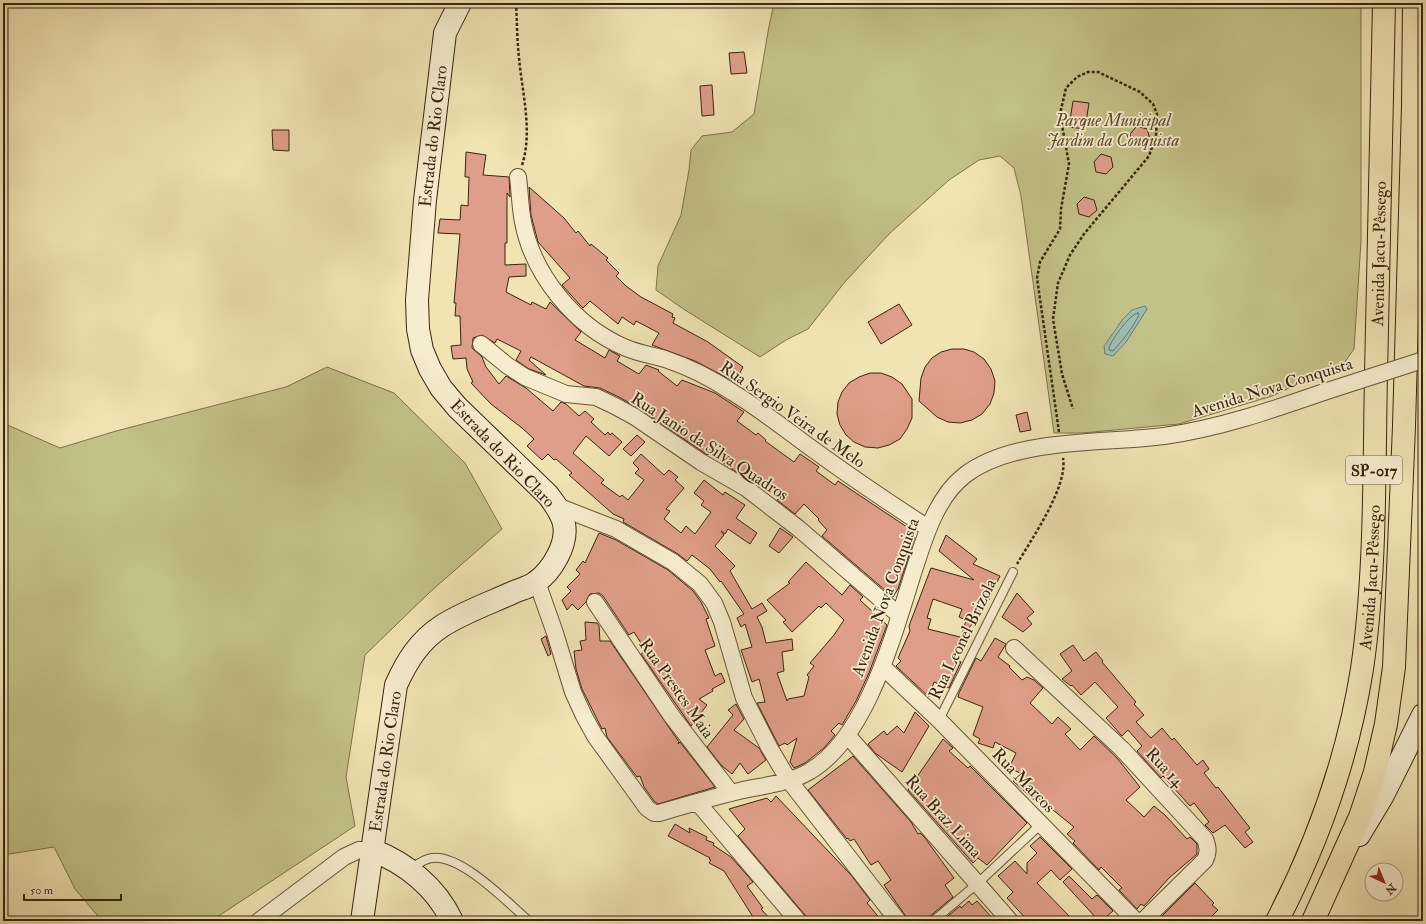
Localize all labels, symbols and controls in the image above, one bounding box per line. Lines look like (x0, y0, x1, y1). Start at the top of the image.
street label: Estrada do Rio Claro (414, 64, 452, 208)
park label: Parque Municipal Jardim da Conquista (1047, 110, 1179, 151)
street label: Avenida Jacu-Pêssego (1367, 181, 1391, 327)
street label: Avenida Nova Conquista (1188, 353, 1356, 422)
street label: Rua Sergio Veira de Melo (716, 356, 869, 473)
street label: Rua Janio da Silva Quadros (626, 388, 793, 506)
street label: Estrada do Rio Claro (446, 395, 560, 512)
road number: SP-017 (1346, 456, 1402, 484)
street label: Avenida Jacu-Pêssego (1355, 505, 1385, 652)
street label: Avenida Nova Conquista (847, 514, 924, 680)
street label: Rua Leonel Brizola (924, 574, 1001, 703)
street label: Rua Prestes Maia (634, 634, 719, 743)
street label: Estrada do Rio Claro (365, 690, 406, 834)
street label: Rua 14 (1141, 743, 1189, 792)
street label: Rua Marcos (988, 744, 1060, 817)
street label: Rua Braz Lima (901, 770, 987, 863)
north arrow (1364, 862, 1404, 902)
scale bar (24, 876, 121, 902)
text: N (1382, 880, 1399, 898)
text: 50 m (30, 883, 54, 898)

